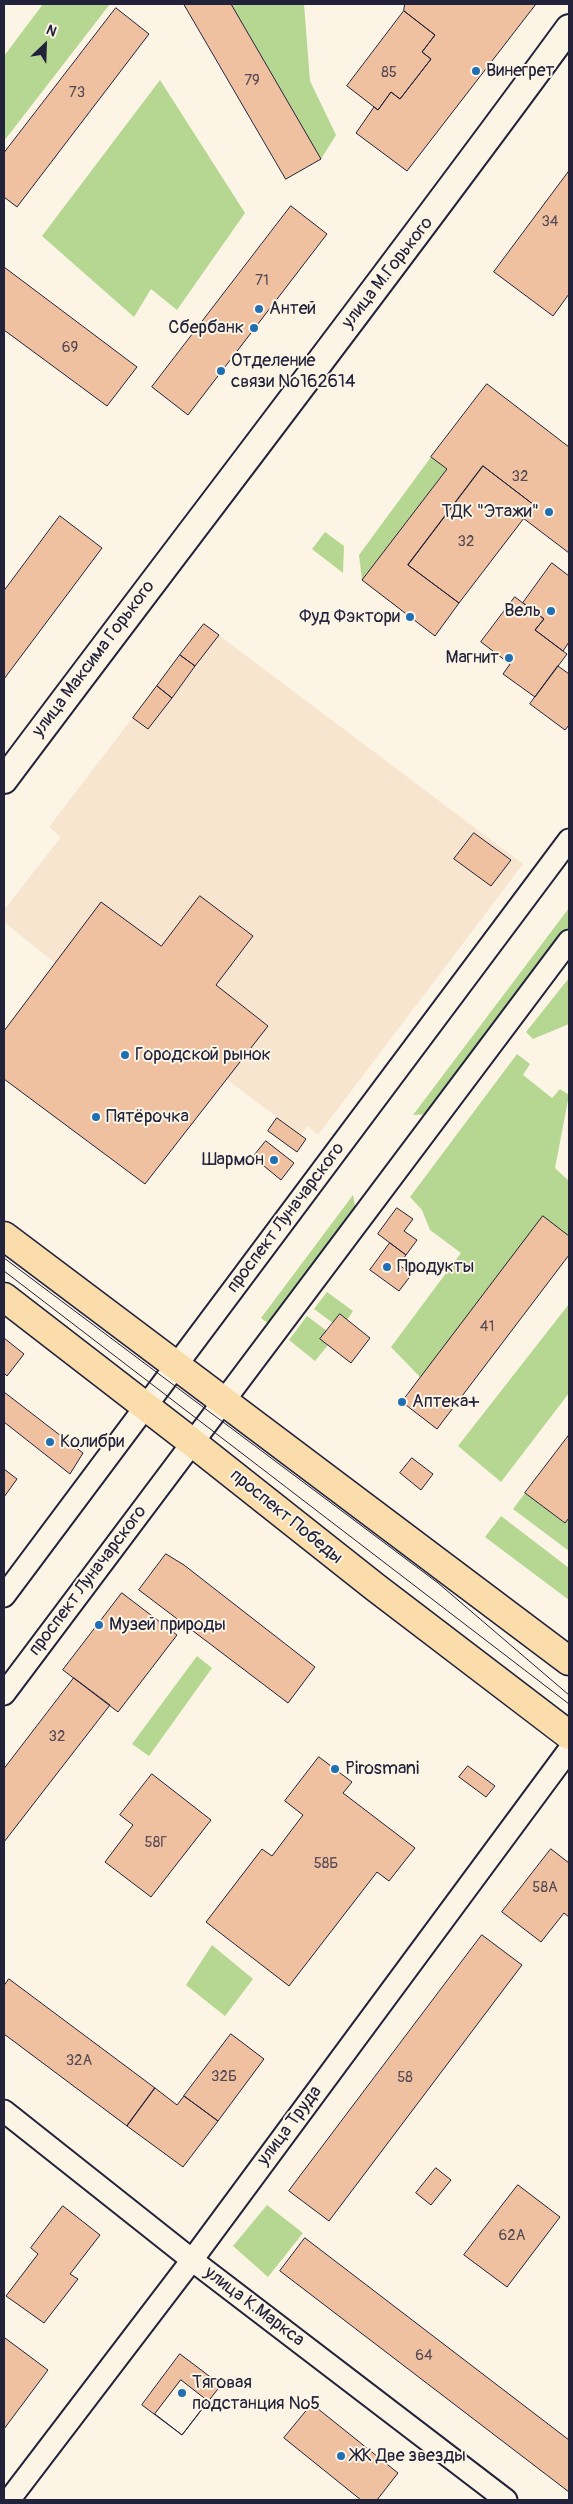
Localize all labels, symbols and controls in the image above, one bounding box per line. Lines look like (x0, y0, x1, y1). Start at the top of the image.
north arrow (20, 20, 70, 70)
text: N (44, 21, 59, 41)
place label: Винегрет (486, 60, 555, 82)
house number: 85 (381, 64, 397, 82)
marker: Винегрет (470, 65, 482, 77)
house number: 79 (244, 72, 260, 90)
house number: 73 (69, 84, 85, 102)
street label: улица М.Горького (338, 213, 438, 333)
house number: 34 (541, 213, 559, 231)
house number: 71 (255, 272, 269, 290)
place label: Антей (269, 298, 316, 320)
marker: Антей (253, 303, 265, 315)
place label: Сбербанк (168, 317, 244, 339)
marker: Сбербанк (248, 322, 260, 334)
house number: 69 (62, 339, 78, 357)
place label: Отделение связи №162614 (231, 350, 355, 392)
marker: Отделение связи №162614 (215, 365, 227, 377)
house number: 32 (512, 468, 528, 486)
place label: ТДК "Этажи" (442, 501, 539, 523)
marker: ТДК "Этажи" (543, 506, 555, 518)
house number: 32 (458, 533, 474, 551)
street label: улица Максима Горького (28, 576, 160, 742)
place label: Вель (504, 600, 541, 622)
marker: Вель (545, 605, 557, 617)
place label: Фуд Фэктори (299, 606, 400, 628)
marker: Фуд Фэктори (404, 611, 416, 623)
place label: Магнит (446, 647, 499, 669)
marker: Магнит (503, 652, 515, 664)
place label: Городской рынок (135, 1044, 271, 1066)
marker: Городской рынок (119, 1049, 131, 1061)
place label: Пятёрочка (106, 1106, 189, 1128)
marker: Пятёрочка (90, 1111, 102, 1123)
street label: проспект Луначарского (222, 1139, 350, 1297)
place label: Шармон (202, 1149, 264, 1171)
marker: Шармон (268, 1154, 280, 1166)
place label: Продукты (397, 1256, 474, 1278)
marker: Продукты (381, 1261, 393, 1273)
house number: 41 (480, 1318, 494, 1336)
place label: Аптека+ (412, 1391, 479, 1413)
marker: Аптека+ (396, 1396, 408, 1408)
place label: Колибри (60, 1431, 124, 1453)
marker: Колибри (44, 1436, 56, 1448)
street label: проспект Победы (225, 1465, 347, 1569)
street label: проспект Луначарского (24, 1502, 152, 1660)
place label: Музей природы (109, 1614, 226, 1636)
marker: Музей природы (93, 1619, 105, 1631)
house number: 32 (49, 1728, 65, 1746)
place label: Pirosmani (345, 1758, 419, 1780)
marker: Pirosmani (329, 1763, 341, 1775)
house number: 58Г (145, 1834, 167, 1852)
house number: 58Б (314, 1855, 338, 1873)
house number: 58А (532, 1879, 558, 1897)
house number: 32А (66, 2052, 92, 2070)
house number: 32Б (211, 2068, 237, 2086)
house number: 58 (397, 2069, 413, 2087)
street label: улица Труда (253, 2082, 327, 2170)
house number: 62А (499, 2227, 525, 2245)
street label: улица К.Маркса (200, 2262, 308, 2352)
house number: 64 (415, 2347, 433, 2365)
place label: Тяговая подстанция №5 (192, 2372, 320, 2414)
marker: Тяговая подстанция №5 (176, 2387, 188, 2399)
place label: ЖК Две звезды (351, 2445, 466, 2467)
marker: ЖК Две звезды (335, 2450, 347, 2462)

